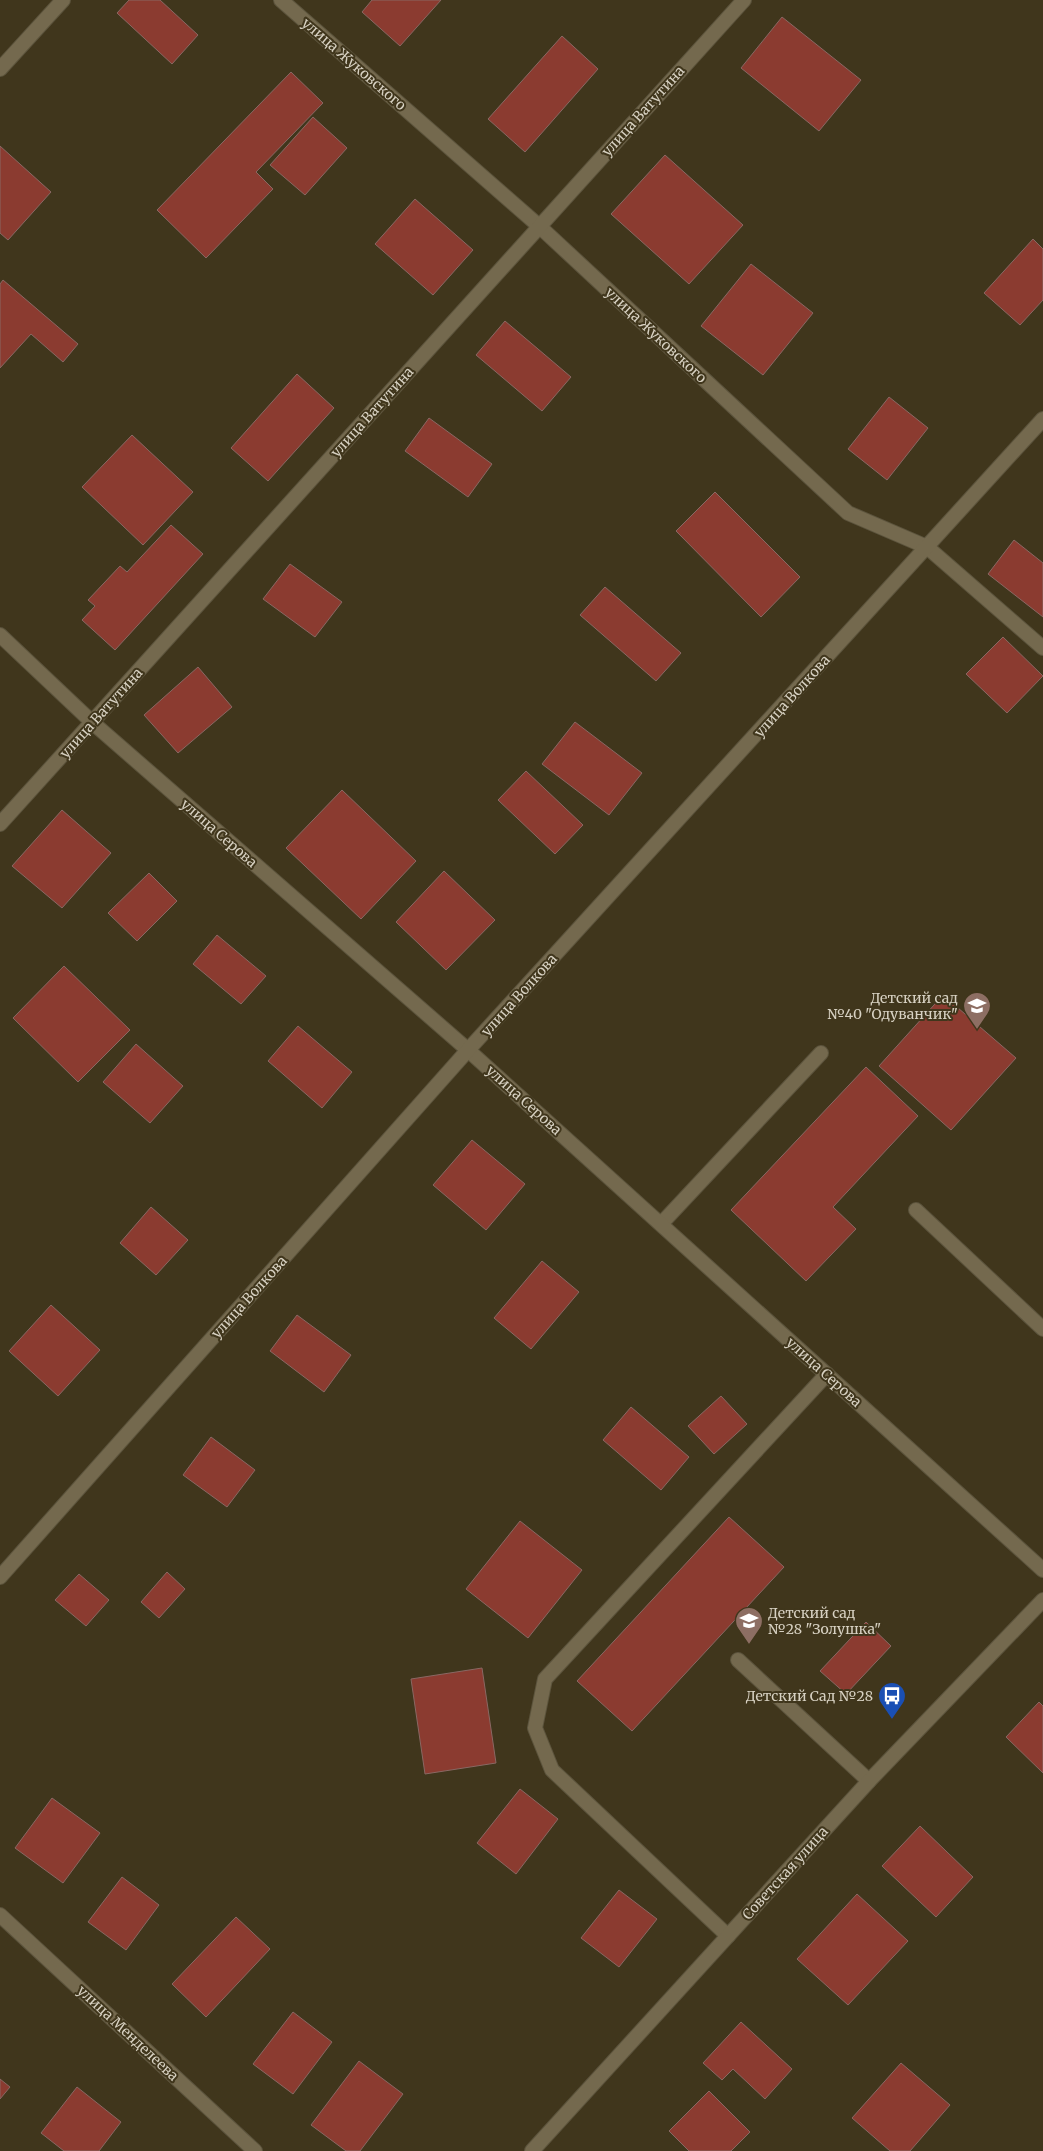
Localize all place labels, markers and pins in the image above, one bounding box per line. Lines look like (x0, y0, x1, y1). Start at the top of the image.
place label: Детский сад №40 "Одуванчик" (827, 989, 958, 1023)
school or university icon: Детский сад №40 "Одуванчик" (962, 991, 992, 1030)
place label: Детский сад №28 "Золушка" (768, 1604, 881, 1638)
school or university icon: Детский сад №28 "Золушка" (734, 1606, 764, 1645)
bus stop icon: Детский Сад №28 (877, 1681, 907, 1720)
place label: Детский Сад №28 (746, 1687, 873, 1705)

